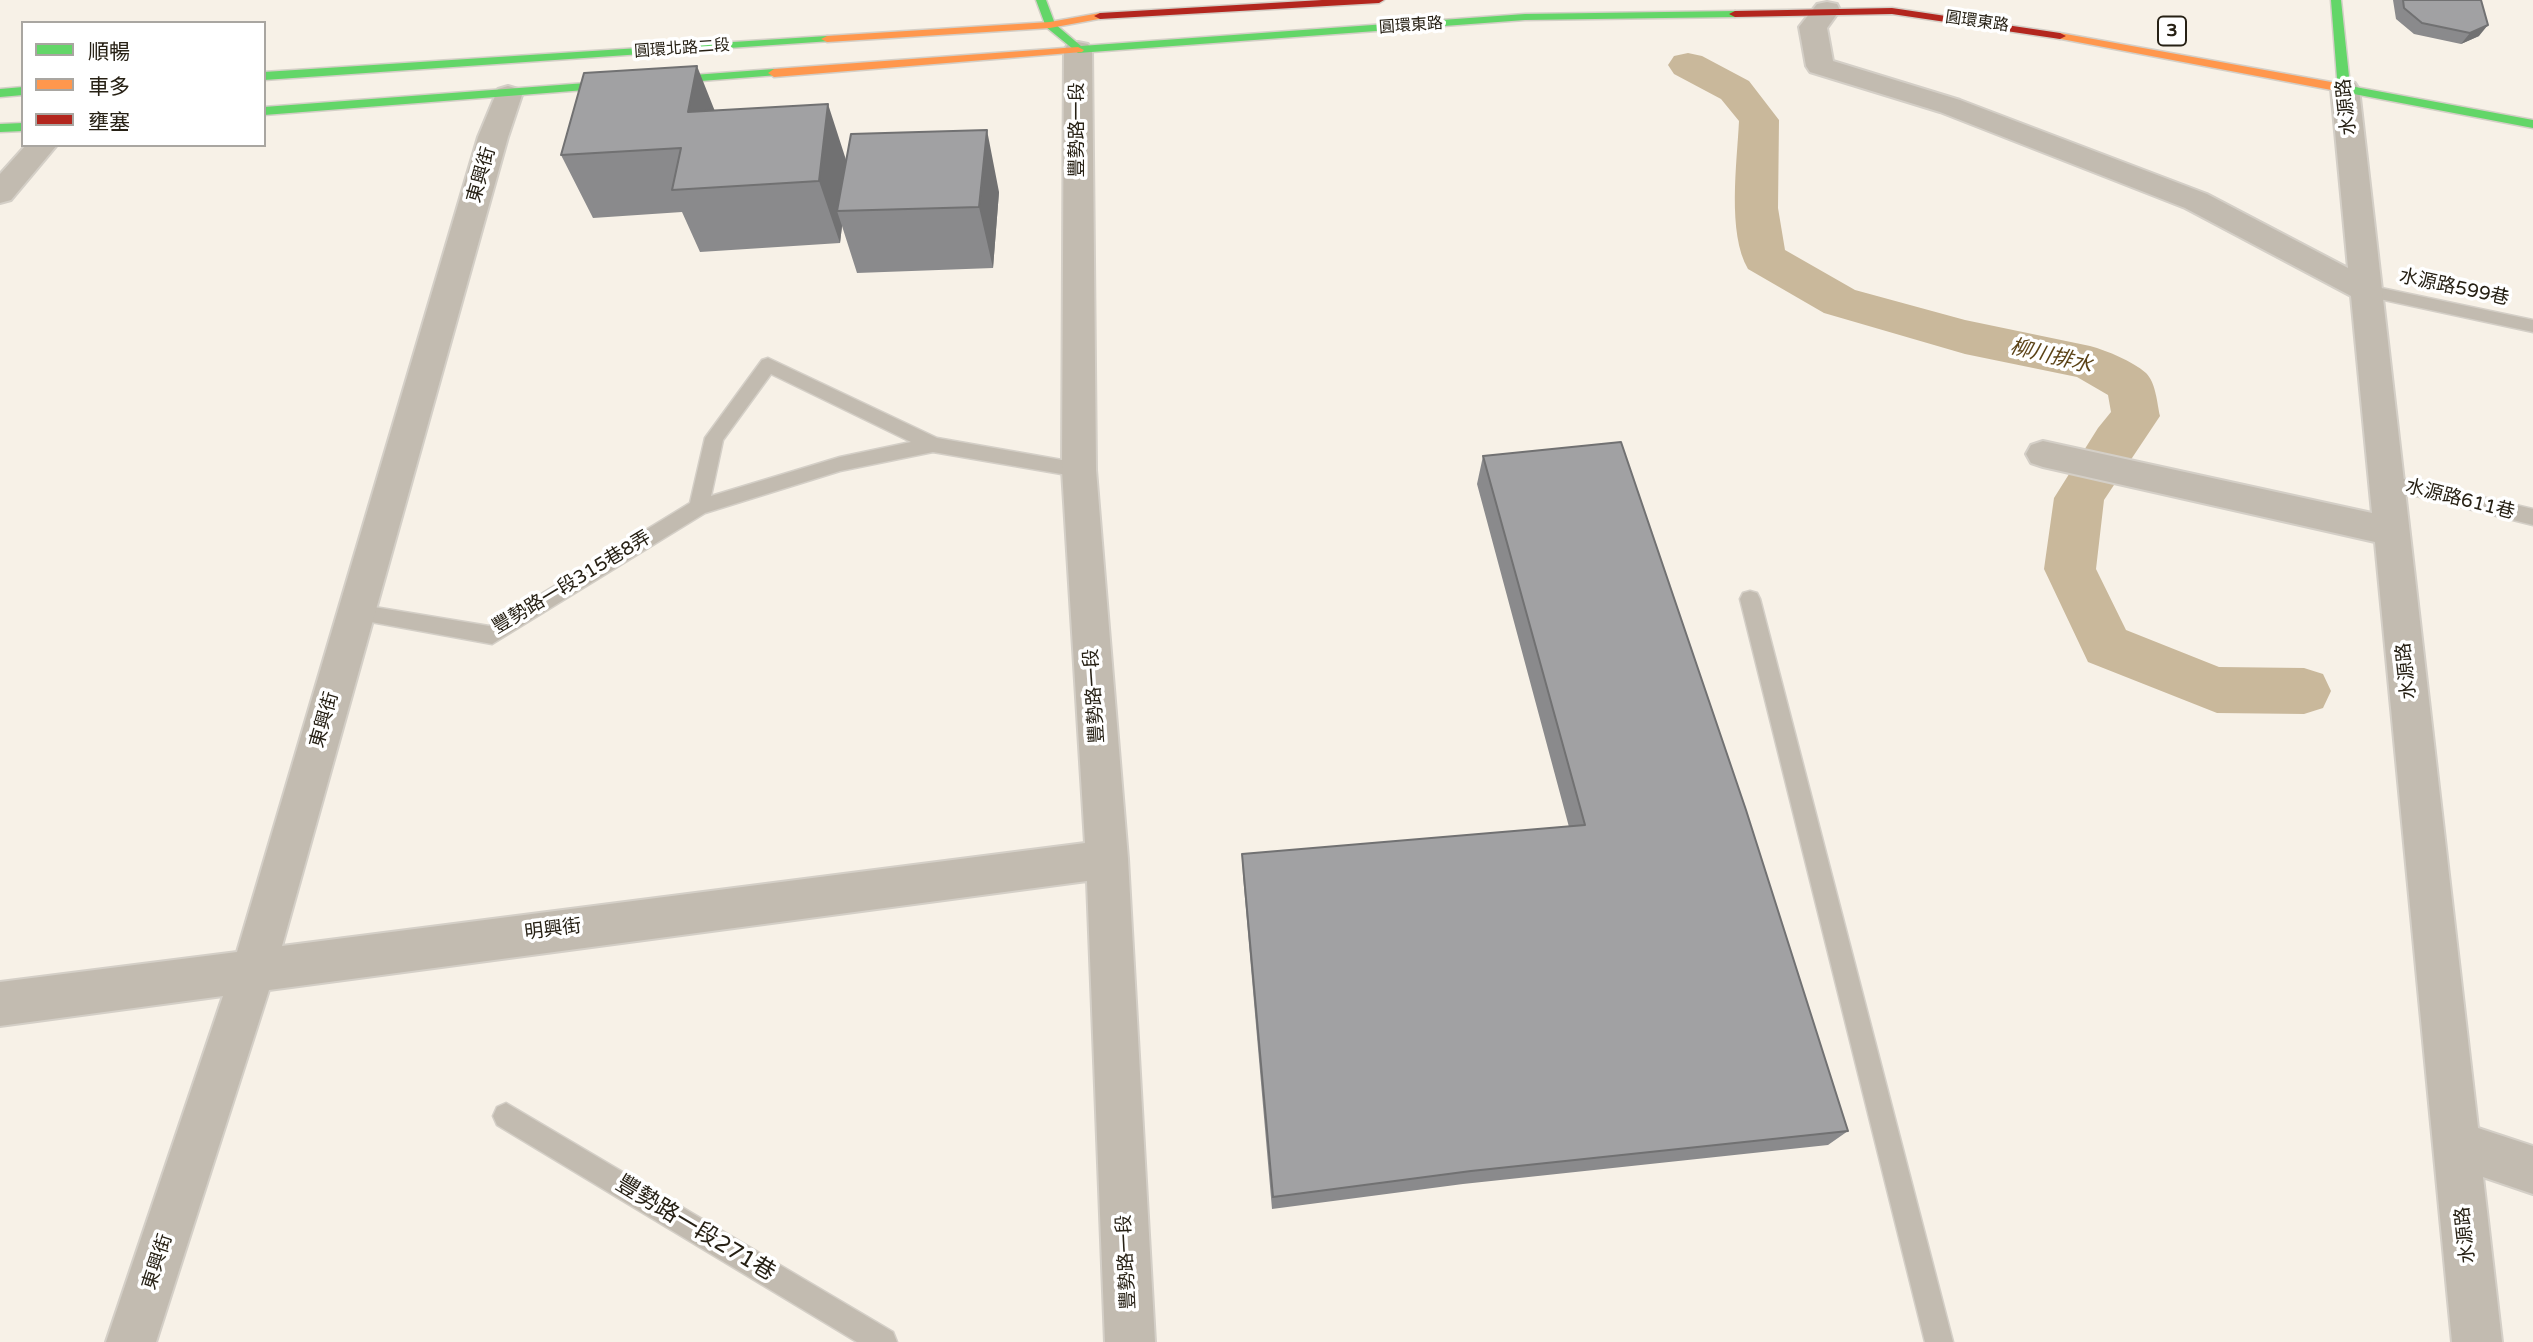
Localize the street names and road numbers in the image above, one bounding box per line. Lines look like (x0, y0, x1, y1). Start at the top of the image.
street label: 圓環東路 (1944, 8, 2010, 36)
street label: 圓環東路 (1378, 14, 1444, 38)
road number: 3 (2158, 16, 2186, 46)
street label: 圓環北路二段 (633, 36, 731, 62)
street label: 水源路 (2333, 77, 2361, 137)
street label: 豐勢路一段 (1067, 83, 1089, 177)
street label: 東興街 (463, 144, 501, 206)
street label: 水源路599巷 (2397, 265, 2511, 311)
street label: 水源路611巷 (2403, 475, 2517, 525)
street label: 豐勢路一段315巷8弄 (489, 527, 655, 639)
street label: 水源路 (2393, 641, 2421, 701)
street label: 豐勢路一段 (1080, 648, 1110, 744)
street label: 東興街 (306, 689, 344, 751)
street label: 明興街 (523, 915, 583, 945)
street label: 豐勢路一段271巷 (610, 1170, 780, 1288)
street label: 水源路 (2452, 1205, 2480, 1265)
street label: 豐勢路一段 (1113, 1214, 1141, 1310)
street label: 東興街 (138, 1231, 178, 1293)

